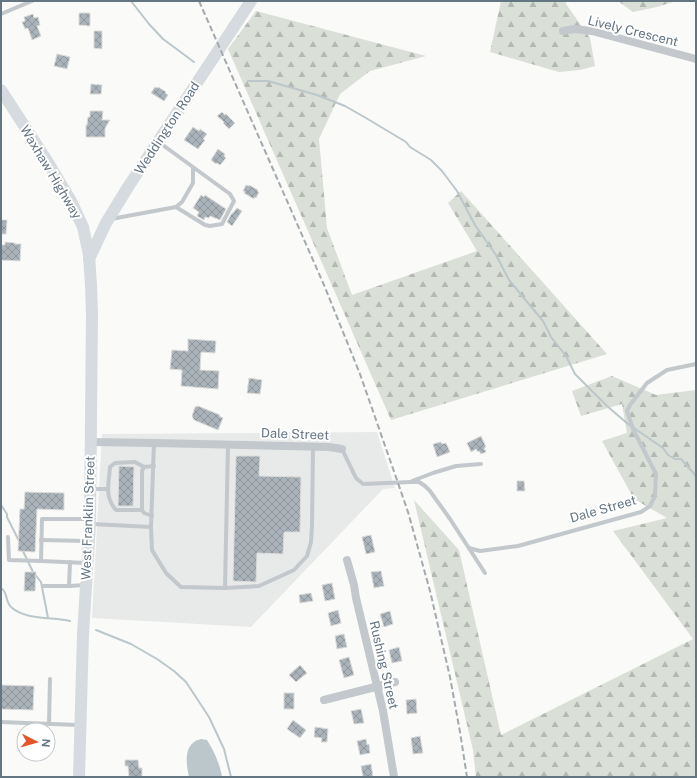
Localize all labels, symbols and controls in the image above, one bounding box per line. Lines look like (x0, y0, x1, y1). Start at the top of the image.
street label: Lively Crescent (586, 13, 680, 49)
street label: Weddington Road (131, 79, 203, 177)
street label: Waxhaw Highway (17, 123, 85, 221)
street label: Dale Street (261, 425, 329, 443)
street label: West Franklin Street (78, 456, 98, 580)
street label: Dale Street (568, 492, 638, 526)
street label: Rushing Street (367, 619, 401, 711)
north arrow (16, 722, 56, 762)
text: N (40, 738, 52, 748)

